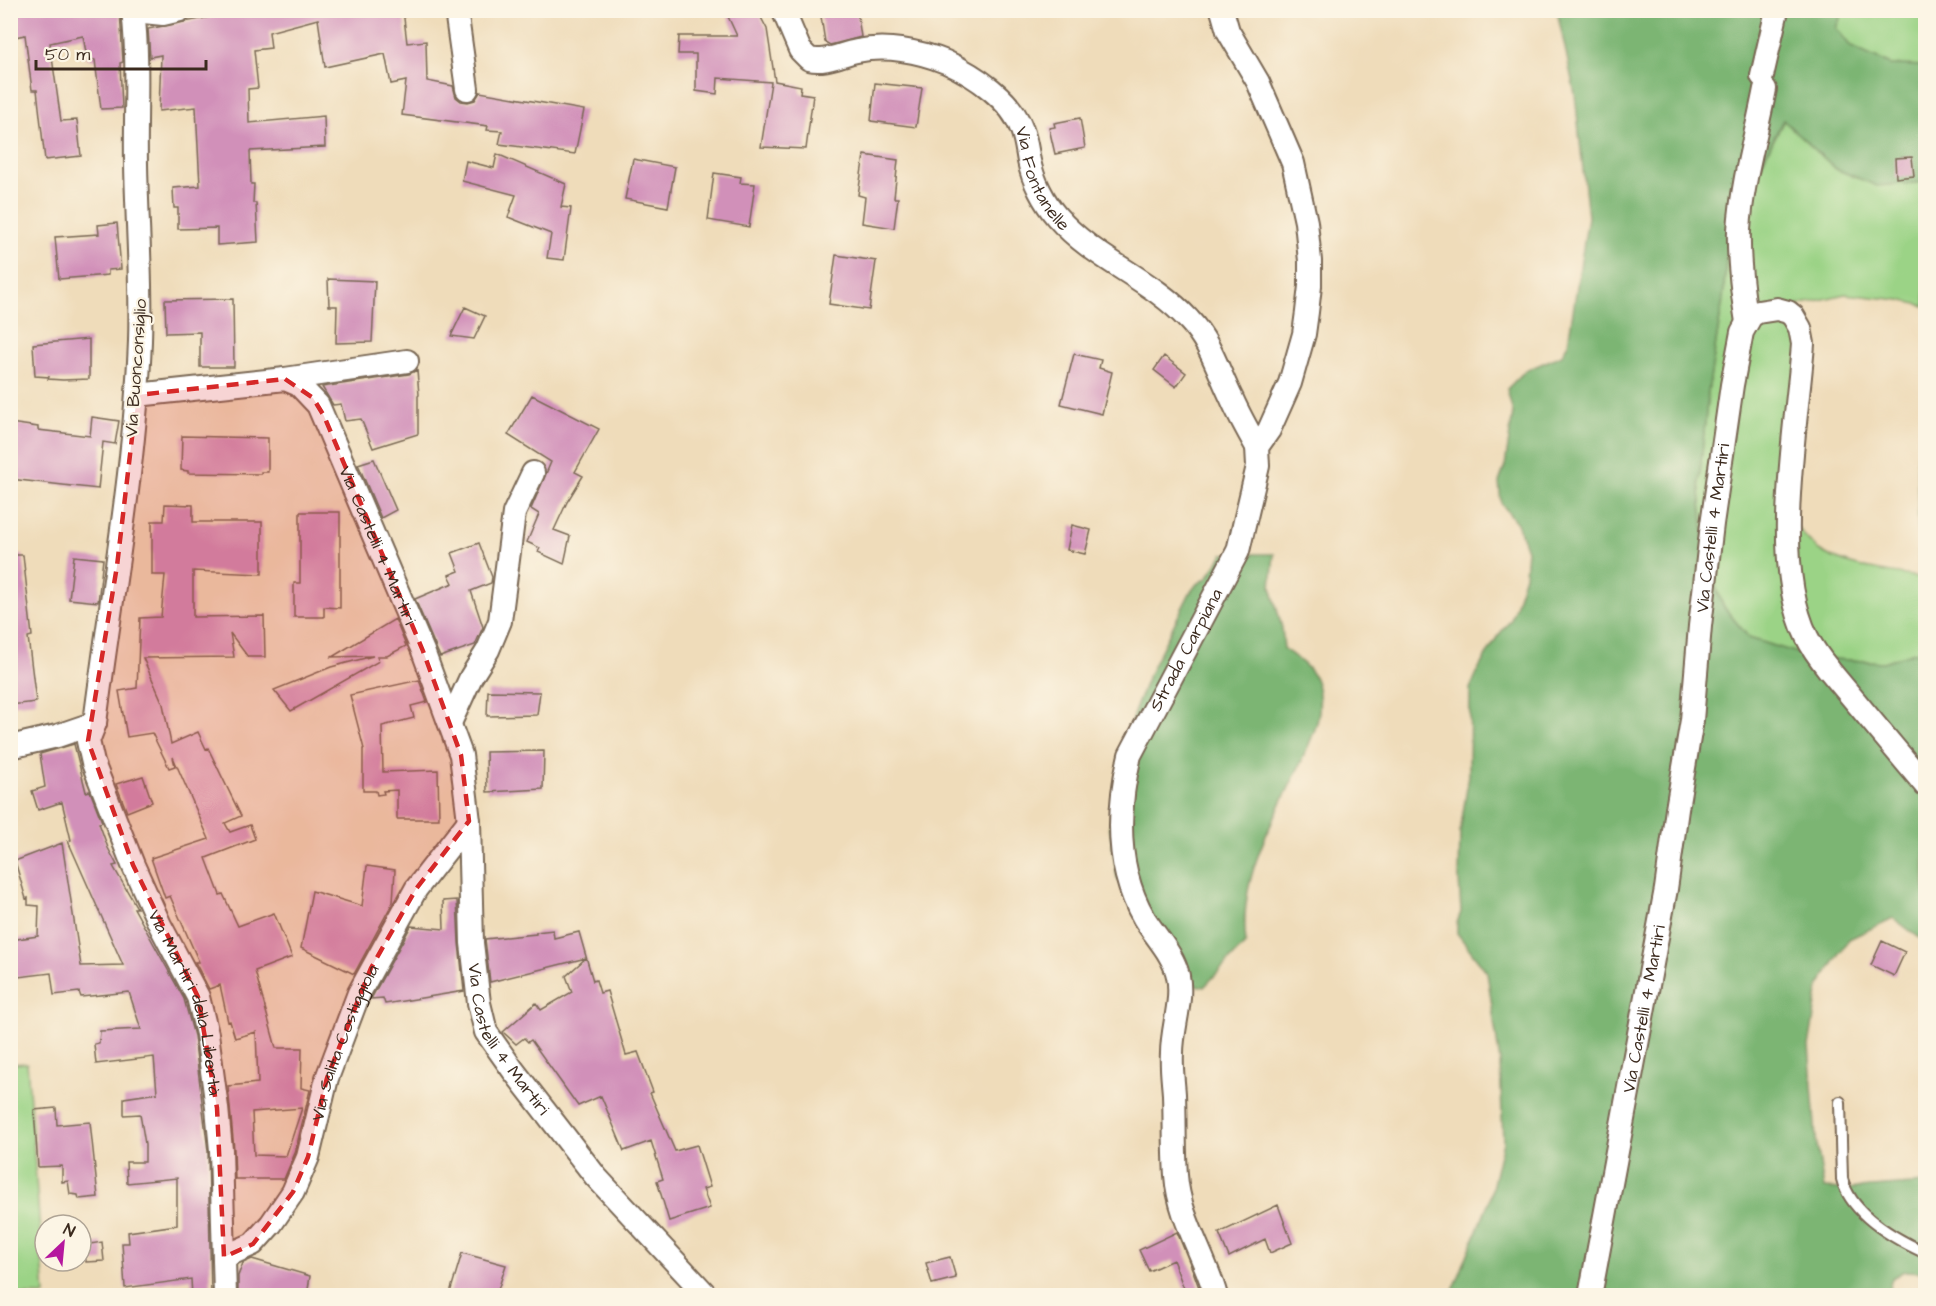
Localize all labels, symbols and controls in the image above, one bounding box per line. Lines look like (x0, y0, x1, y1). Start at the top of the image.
scale bar (36, 33, 206, 71)
text: 50 m (45, 42, 90, 67)
street label: Via Fontanelle (1009, 123, 1076, 237)
street label: Via Buonconsiglio (119, 298, 154, 438)
street label: Via Castelli 4 Martiri (1689, 442, 1736, 614)
street label: Via Castelli 4 Martiri (333, 462, 423, 629)
street label: Strada Carpiana (1143, 584, 1228, 716)
street label: Via Martiri della Libertà (142, 906, 228, 1097)
street label: Via Castelli 4 Martiri (1616, 923, 1672, 1095)
street label: Via Salita Costiggiola (305, 960, 385, 1123)
street label: Via Castelli 4 Martiri (462, 962, 556, 1120)
north arrow (33, 1213, 93, 1273)
text: N (60, 1218, 78, 1243)

